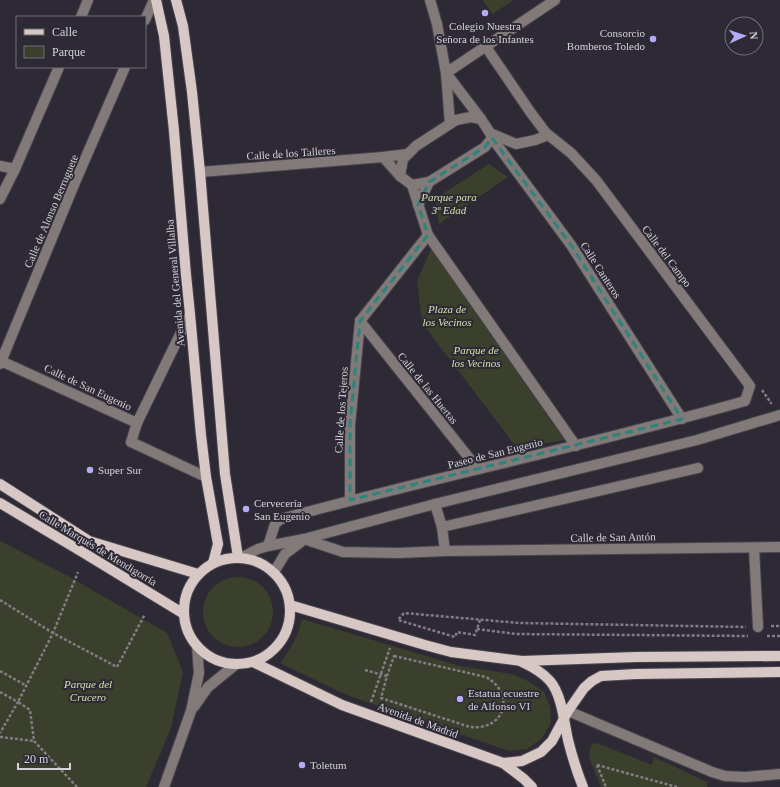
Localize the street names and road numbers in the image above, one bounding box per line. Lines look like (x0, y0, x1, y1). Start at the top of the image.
street label: Calle de los Talleres (246, 144, 336, 162)
street label: Calle de Alonso Berruguete (22, 152, 80, 269)
street label: Avenida del General Villalba (163, 219, 187, 347)
street label: Calle del Campo (640, 223, 694, 290)
street label: Calle Canteros (578, 239, 624, 301)
street label: Calle de las Huertas (396, 350, 460, 426)
street label: Calle de San Eugenio (42, 361, 134, 413)
street label: Calle de los Tejeros (332, 366, 350, 454)
street label: Paseo de San Eugenio (446, 435, 544, 471)
street label: Calle Marqués de Mendigorría (37, 508, 159, 588)
street label: Calle de San Antón (570, 530, 656, 544)
street label: Avenida de Madrid (376, 700, 460, 740)

